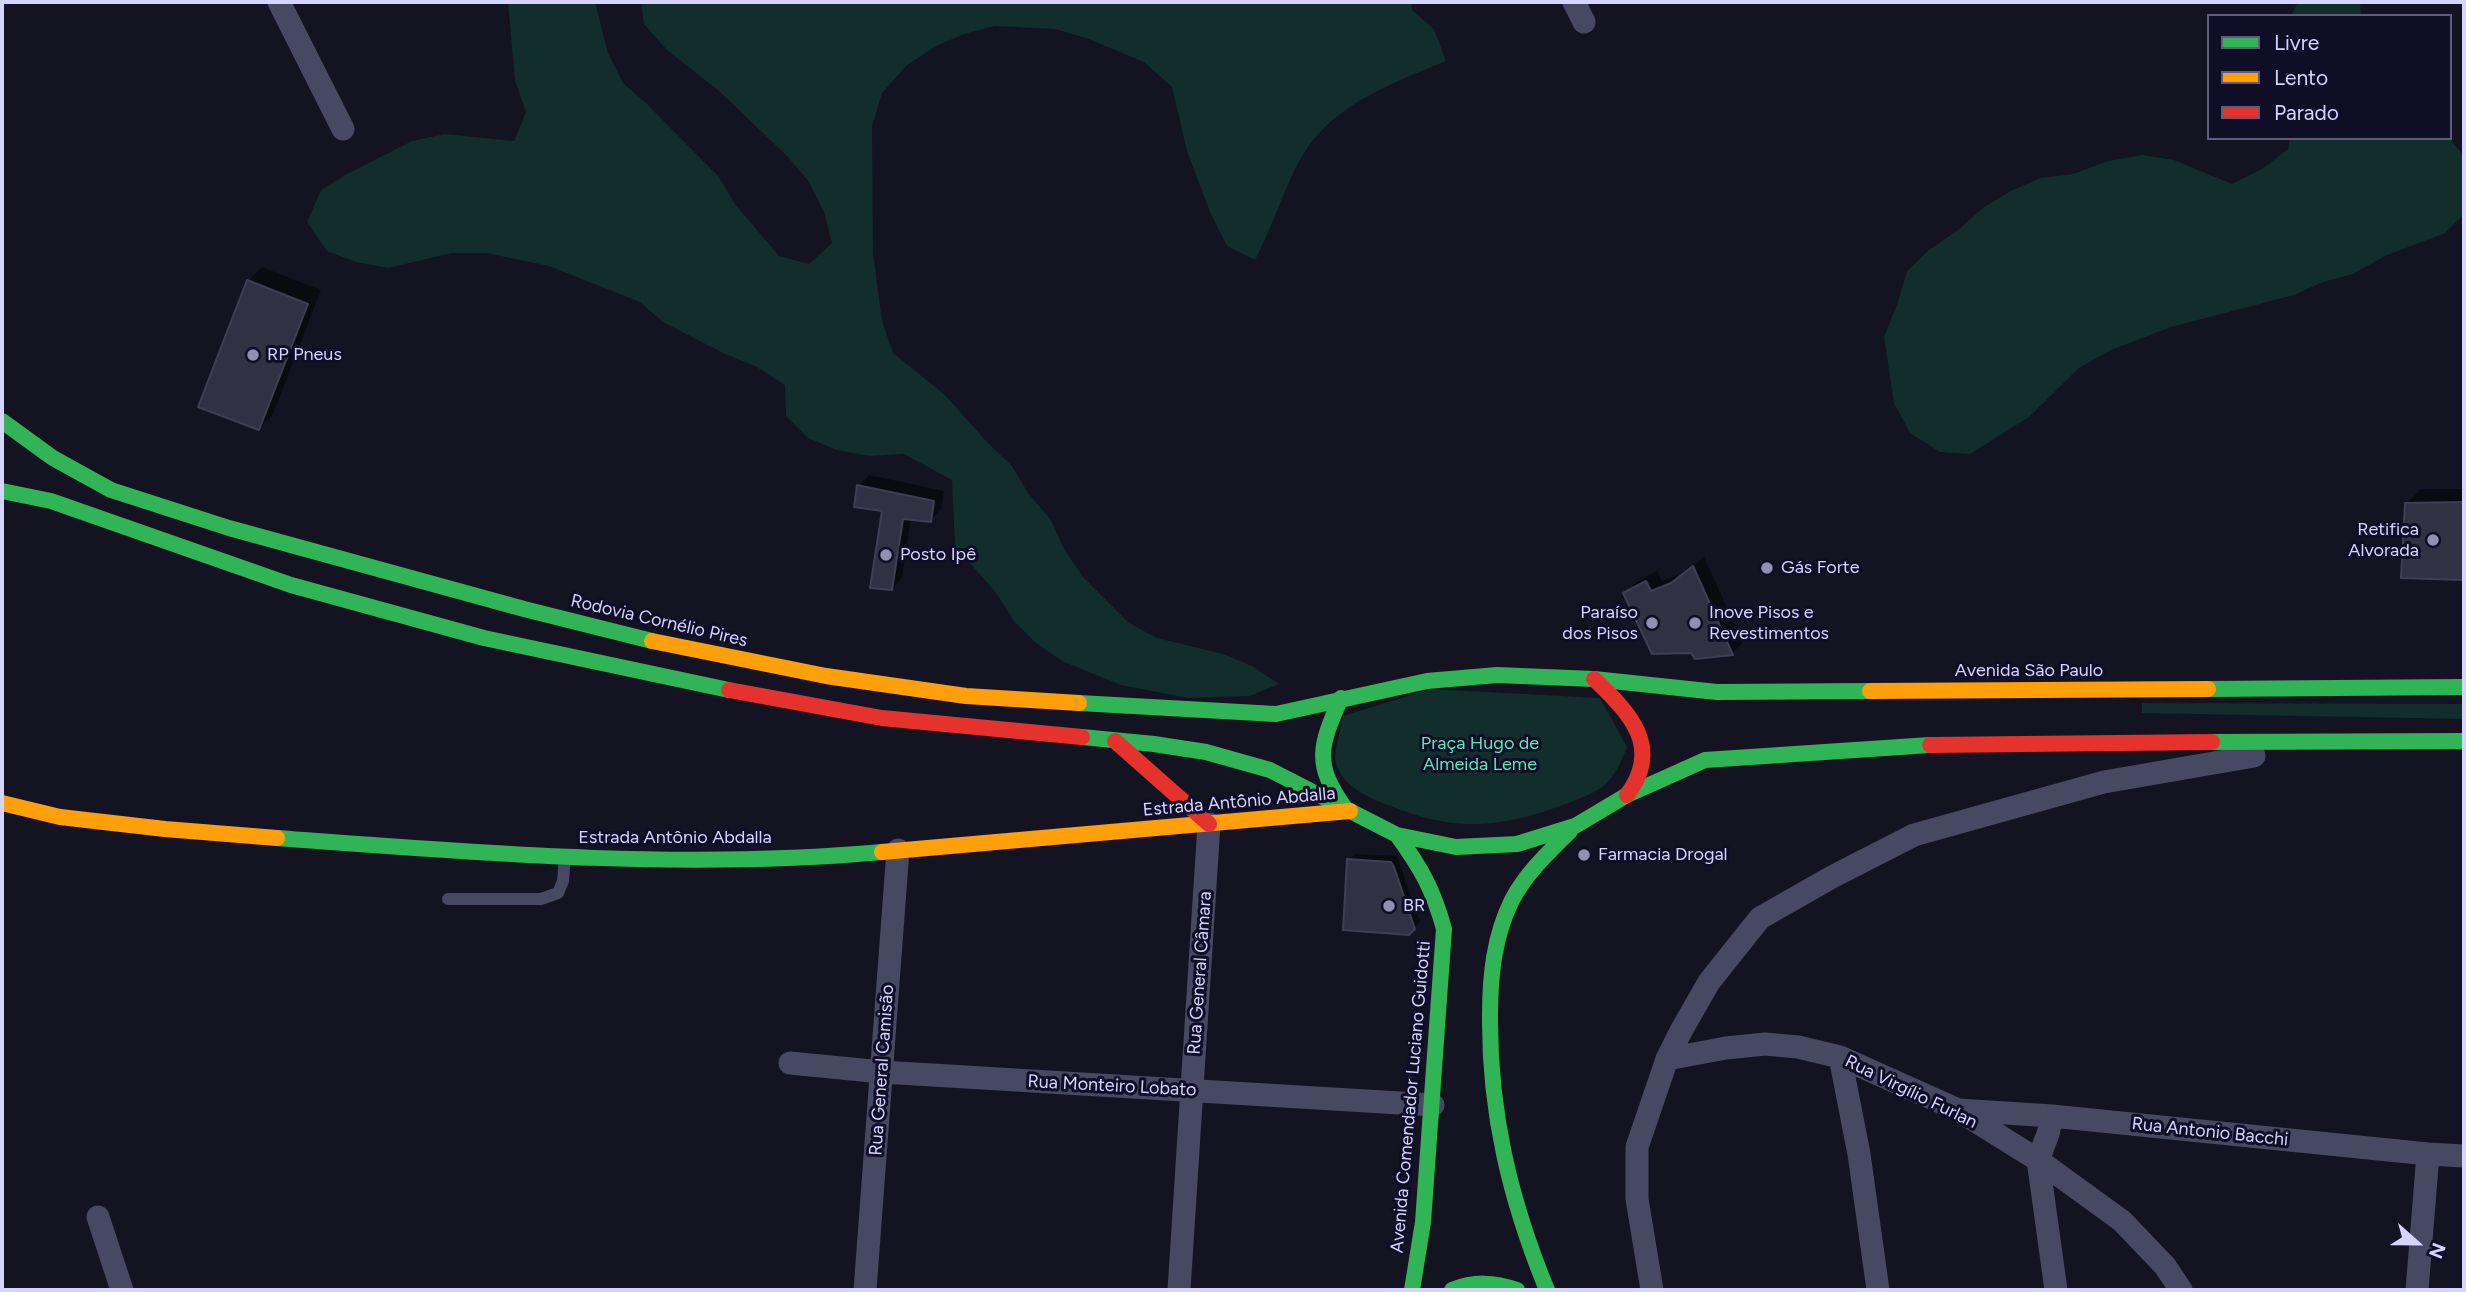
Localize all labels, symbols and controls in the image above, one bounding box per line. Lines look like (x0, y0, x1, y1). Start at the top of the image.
legend (2207, 14, 2452, 140)
text: Livre (2274, 30, 2319, 55)
text: Lento (2274, 65, 2328, 90)
text: Parado (2274, 100, 2339, 125)
place label: RP Pneus (267, 344, 342, 366)
marker: RP Pneus (245, 347, 261, 363)
place label: Retifica Alvorada (2348, 519, 2419, 562)
marker: Retifica Alvorada (2425, 532, 2441, 548)
place label: Posto Ipê (900, 544, 976, 566)
marker: Posto Ipê (878, 547, 894, 563)
place label: Gás Forte (1781, 557, 1859, 579)
marker: Gás Forte (1759, 560, 1775, 576)
street label: Rodovia Cornélio Pires (568, 590, 750, 652)
place label: Paraíso dos Pisos (1562, 602, 1638, 644)
place label: Inove Pisos e Revestimentos (1709, 602, 1829, 644)
marker: Paraíso dos Pisos (1644, 615, 1660, 631)
marker: Inove Pisos e Revestimentos (1687, 615, 1703, 631)
street label: Avenida São Paulo (1955, 660, 2103, 682)
park label: Praça Hugo de Almeida Leme (1421, 733, 1539, 776)
street label: Estrada Antônio Abdalla (1142, 783, 1336, 821)
street label: Estrada Antônio Abdalla (578, 827, 772, 849)
place label: Farmacia Drogal (1598, 844, 1728, 866)
marker: Farmacia Drogal (1576, 847, 1592, 863)
street label: Rua General Câmara (1184, 891, 1216, 1055)
place label: BR (1403, 895, 1425, 917)
marker: BR (1381, 898, 1397, 914)
street label: Avenida Comendador Luciano Guidotti (1387, 940, 1435, 1254)
street label: Rua General Camisão (865, 984, 899, 1156)
street label: Rua Virgílio Furlan (1841, 1051, 1981, 1133)
street label: Rua Monteiro Lobato (1027, 1071, 1197, 1101)
street label: Rua Antonio Bacchi (2131, 1113, 2289, 1151)
north arrow (2382, 1208, 2452, 1278)
text: N (2424, 1240, 2450, 1262)

